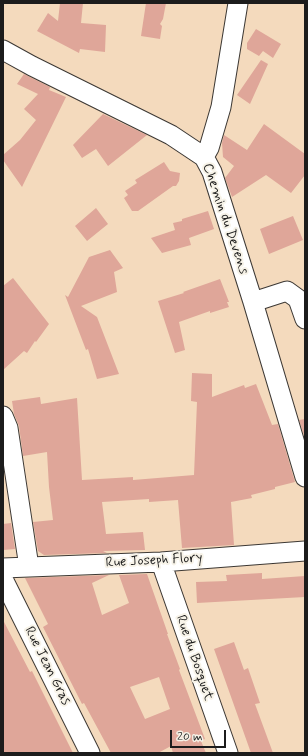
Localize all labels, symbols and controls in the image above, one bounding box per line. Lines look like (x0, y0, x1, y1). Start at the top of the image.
street label: Chemin du Devens (198, 161, 252, 277)
street label: Rue Joseph Flory (105, 550, 203, 572)
street label: Rue du Bosquet (172, 613, 216, 703)
street label: Rue Jean Gras (20, 624, 74, 708)
scale bar (172, 722, 228, 748)
text: 20 m (177, 729, 203, 745)

